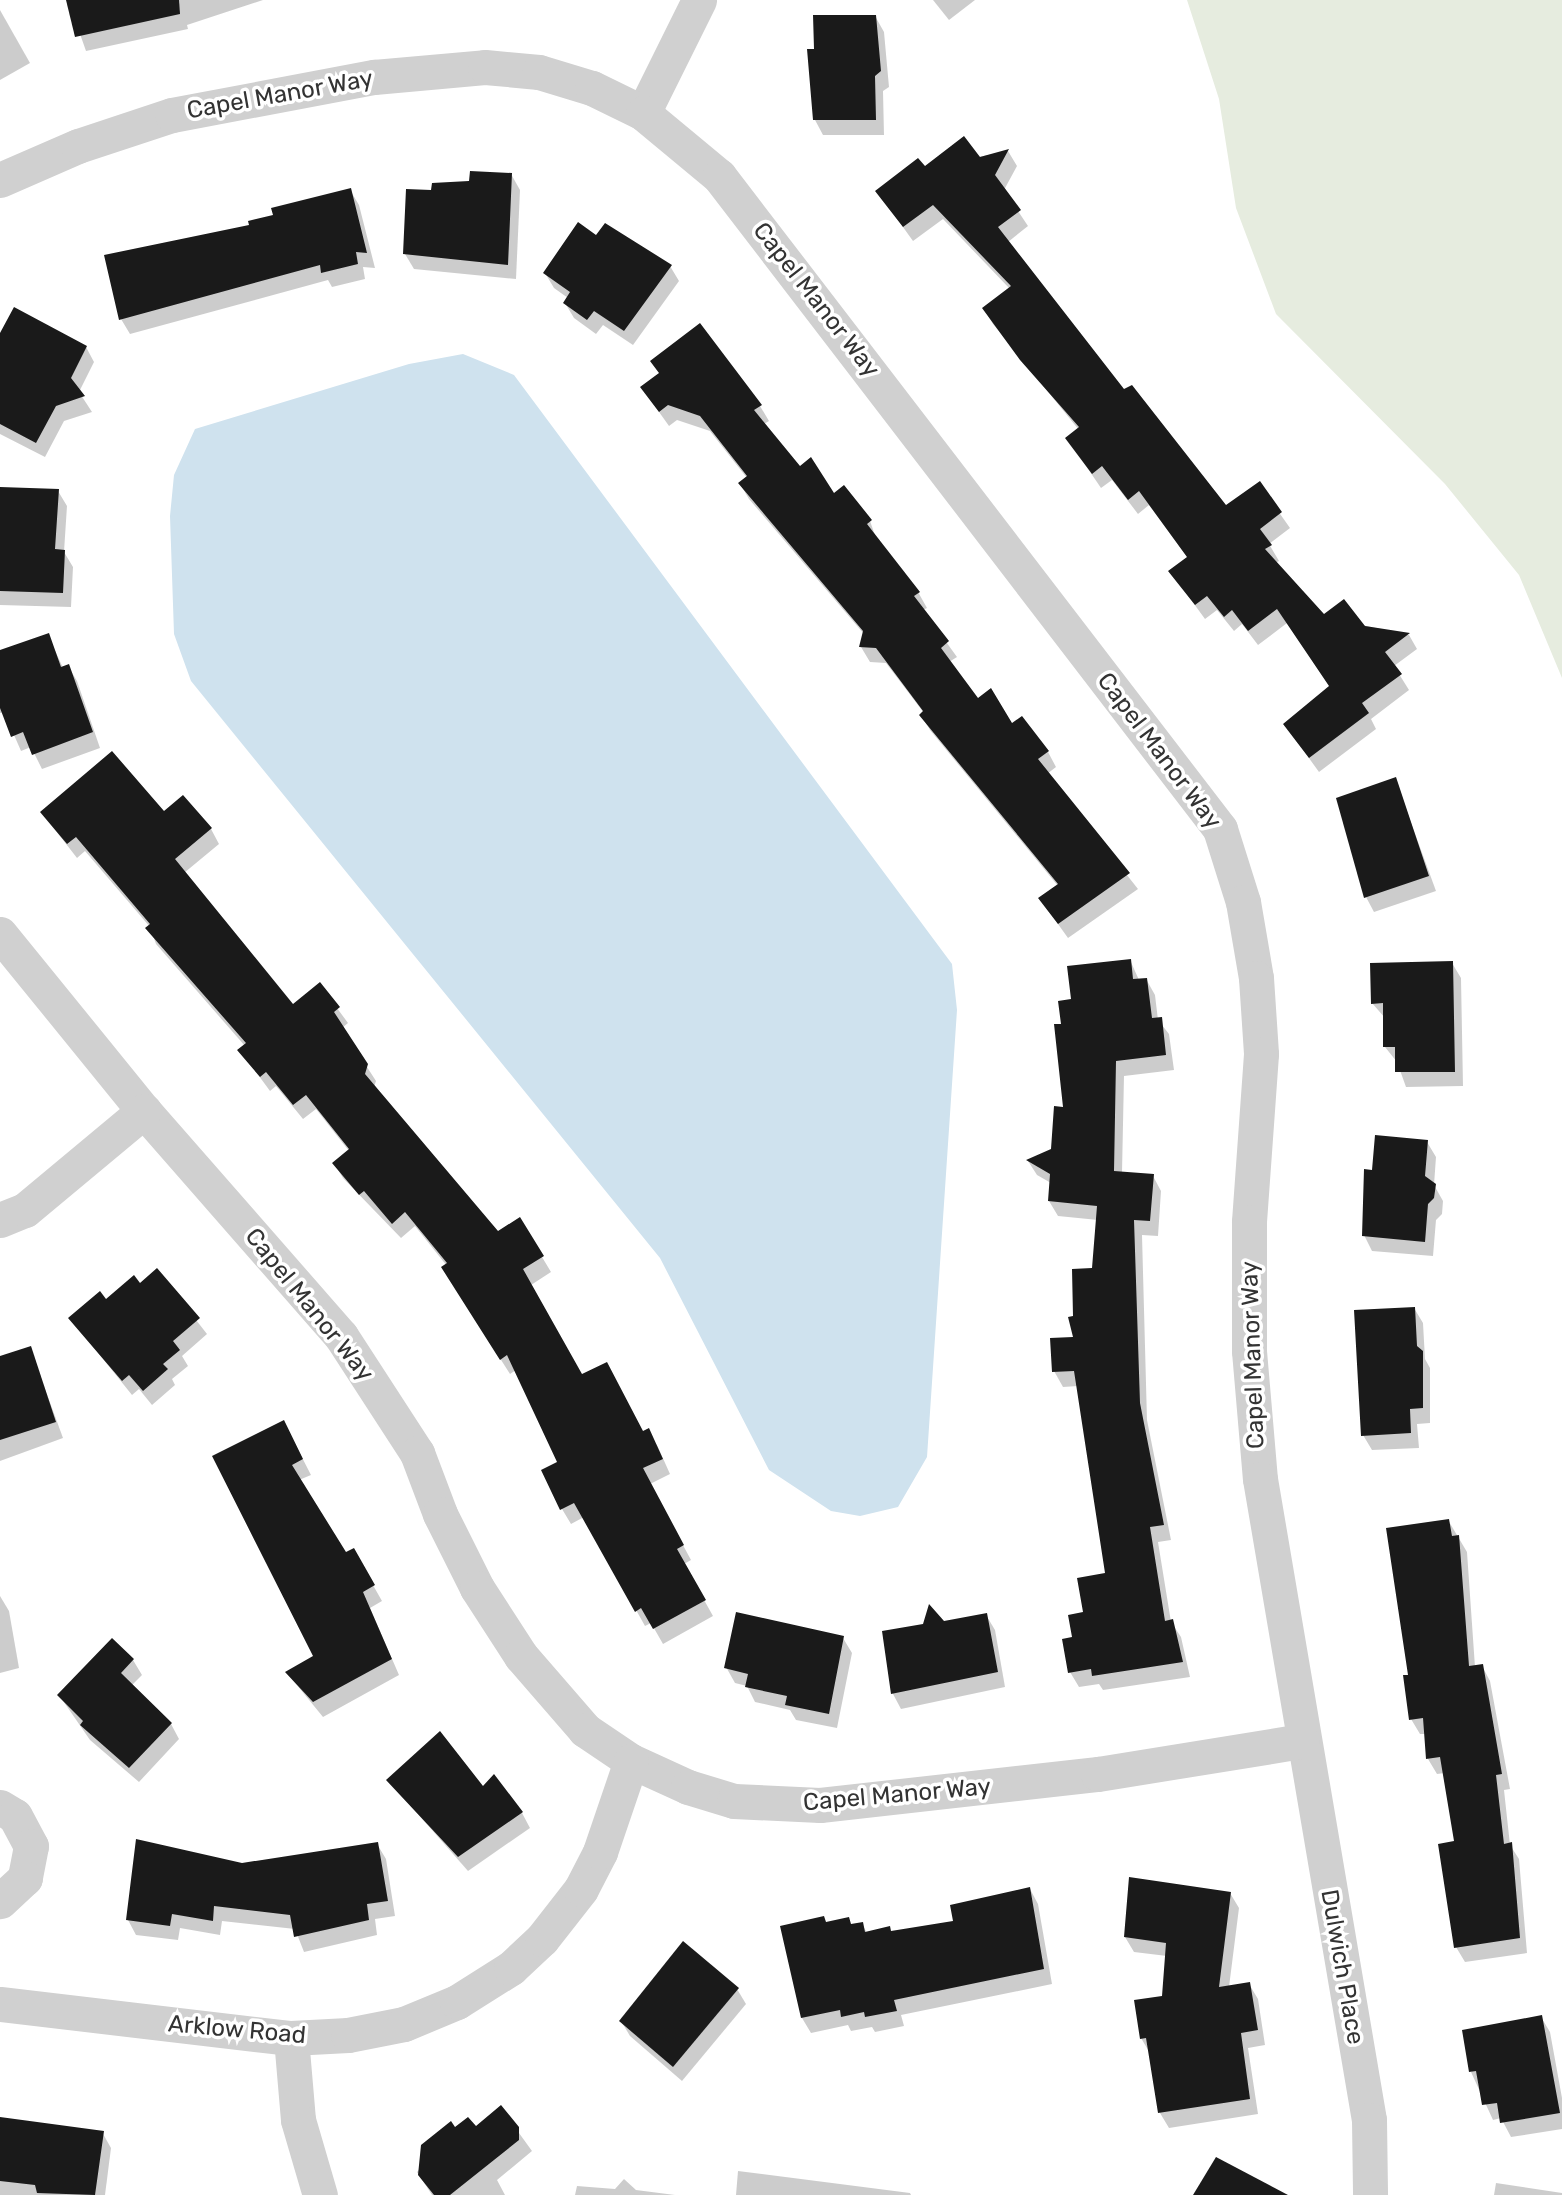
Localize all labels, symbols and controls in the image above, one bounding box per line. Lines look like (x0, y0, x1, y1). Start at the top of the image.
street label: Capel Manor Way (184, 64, 376, 126)
street label: Capel Manor Way (746, 217, 886, 383)
street label: Capel Manor Way (1091, 667, 1227, 835)
street label: Capel Manor Way (238, 1222, 380, 1388)
street label: Capel Manor Way (1235, 1260, 1271, 1450)
street label: Capel Manor Way (801, 1772, 993, 1818)
street label: Dulwich Place (1314, 1887, 1370, 2047)
street label: Arklow Road (167, 2010, 307, 2050)

